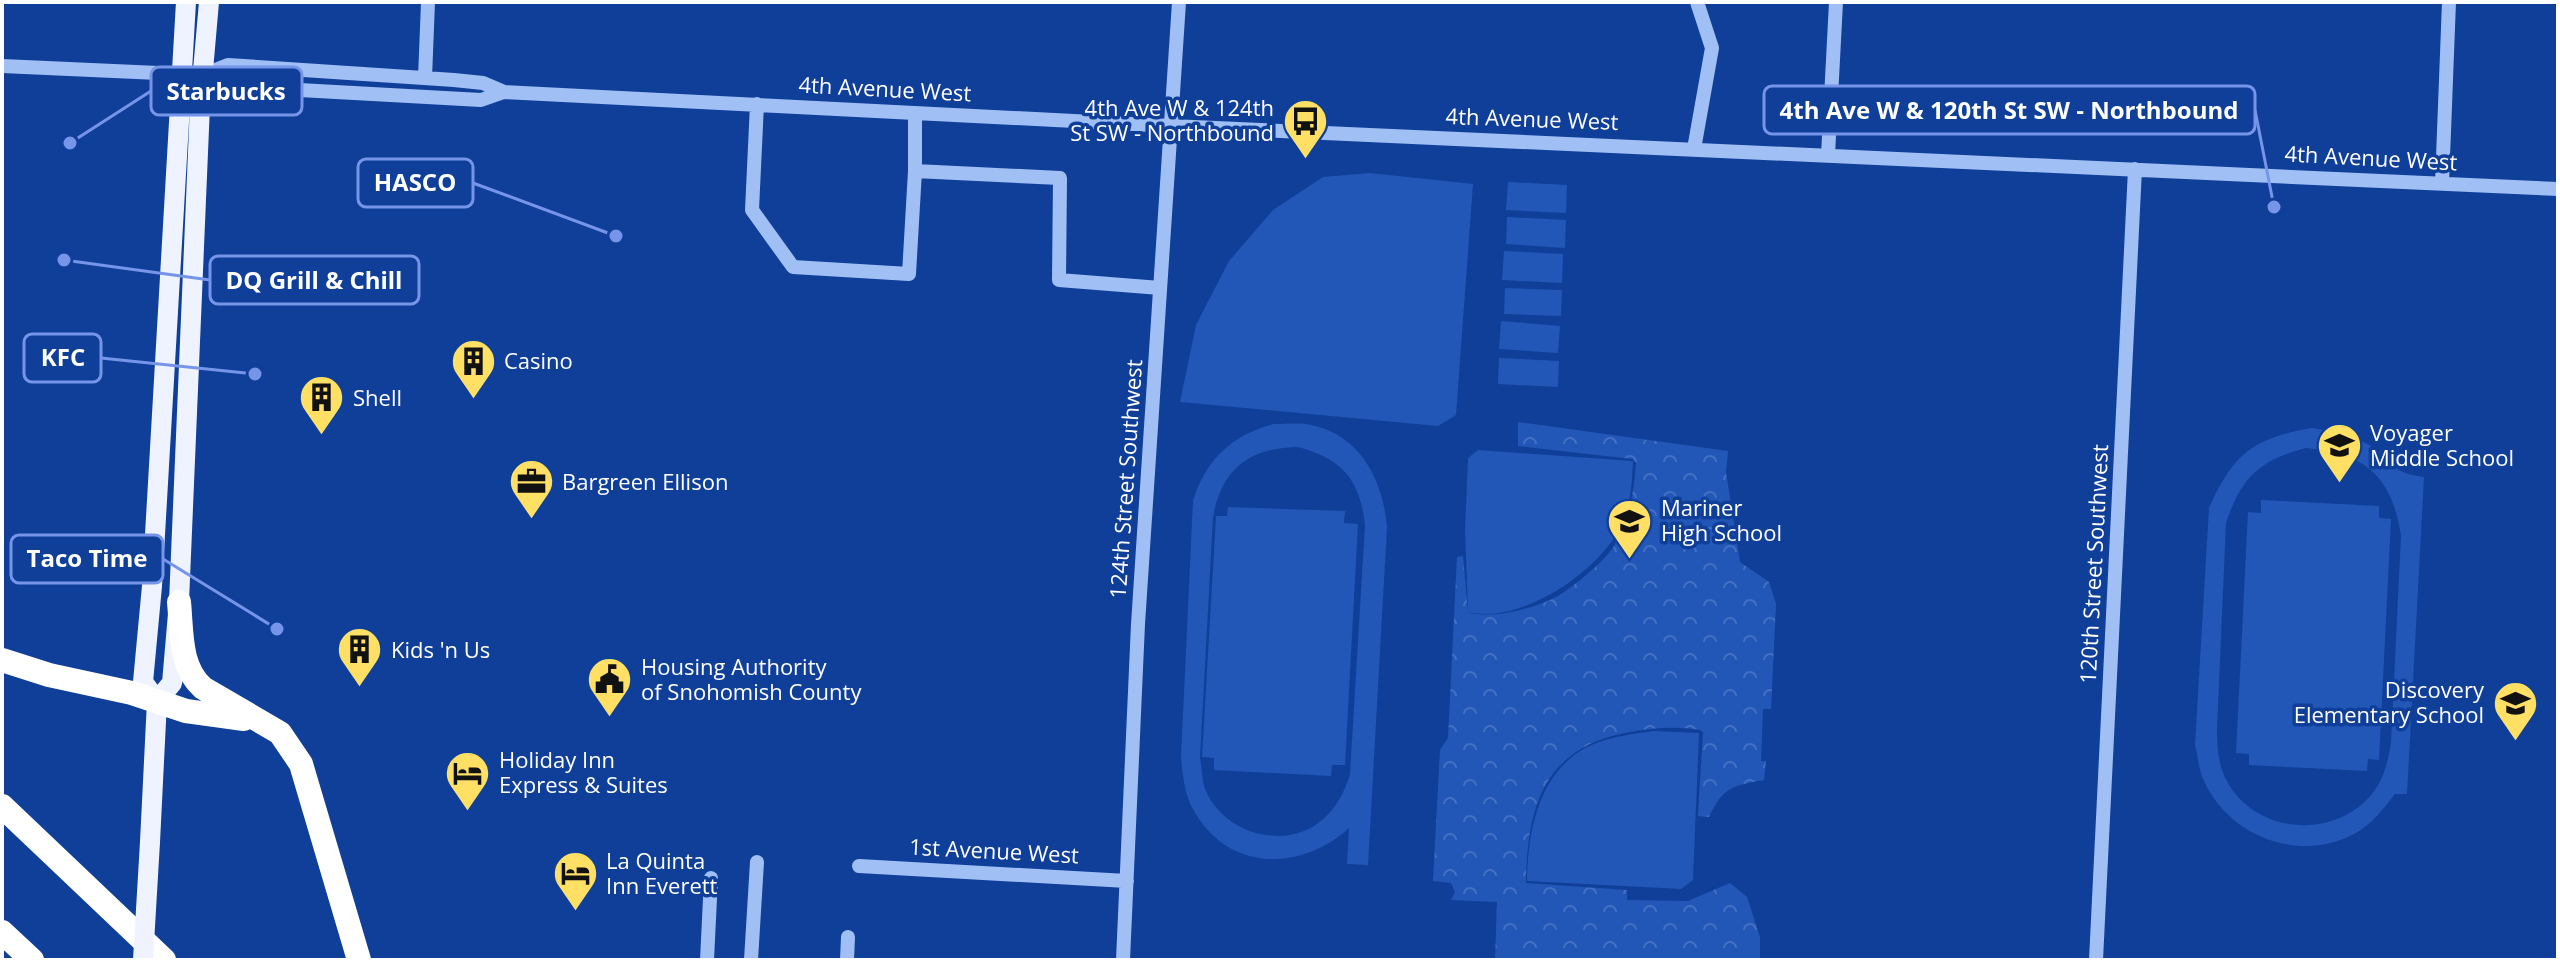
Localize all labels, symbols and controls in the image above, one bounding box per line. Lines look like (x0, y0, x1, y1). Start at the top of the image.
callout: Starbucks (151, 67, 302, 115)
street label: 4th Avenue West (798, 68, 972, 108)
text: Starbucks (166, 74, 286, 107)
callout: 4th Ave W & 120th St SW - Northbound (1764, 86, 2255, 134)
place label: 4th Ave W & 124th St SW - Northbound (1070, 92, 1274, 147)
text: 4th Ave W & 120th St SW - Northbound (1780, 93, 2238, 126)
bus stop icon: 4th Ave W & 124th St SW - Northbound (1281, 97, 1329, 160)
street label: 4th Avenue West (1445, 100, 1619, 136)
street label: 4th Avenue West (2284, 137, 2458, 177)
callout: HASCO (358, 159, 473, 207)
text: HASCO (374, 165, 456, 198)
callout: DQ Grill & Chill (210, 256, 419, 304)
text: DQ Grill & Chill (226, 263, 402, 296)
callout: KFC (24, 334, 101, 382)
building icon: Casino (449, 337, 497, 400)
text: KFC (41, 340, 85, 373)
place label: Casino (504, 345, 573, 375)
street label: 124th Street Southwest (1102, 358, 1148, 600)
building icon: Shell (298, 374, 346, 437)
place label: Shell (353, 382, 402, 412)
place label: Voyager Middle School (2370, 417, 2514, 472)
school or university icon: Voyager Middle School (2315, 422, 2363, 485)
street label: 120th Street Southwest (2072, 443, 2114, 684)
office icon: Bargreen Ellison (507, 458, 555, 521)
place label: Bargreen Ellison (562, 466, 728, 496)
place label: Mariner High School (1661, 492, 1782, 547)
school or university icon: Mariner High School (1606, 497, 1654, 560)
callout: Taco Time (11, 535, 163, 583)
text: Taco Time (27, 541, 147, 574)
building icon: Kids 'n Us (336, 626, 384, 689)
place label: Kids 'n Us (391, 634, 490, 664)
place label: Housing Authority of Snohomish County (641, 651, 862, 706)
public building icon: Housing Authority of Snohomish County (586, 656, 634, 719)
place label: Discovery Elementary School (2294, 674, 2485, 729)
school or university icon: Discovery Elementary School (2491, 679, 2539, 742)
place label: Holiday Inn Express & Suites (499, 744, 668, 799)
hotel icon: Holiday Inn Express & Suites (444, 749, 492, 812)
street label: 1st Avenue West (908, 831, 1080, 869)
place label: La Quinta Inn Everett (606, 845, 718, 900)
hotel icon: La Quinta Inn Everett (551, 850, 599, 913)

